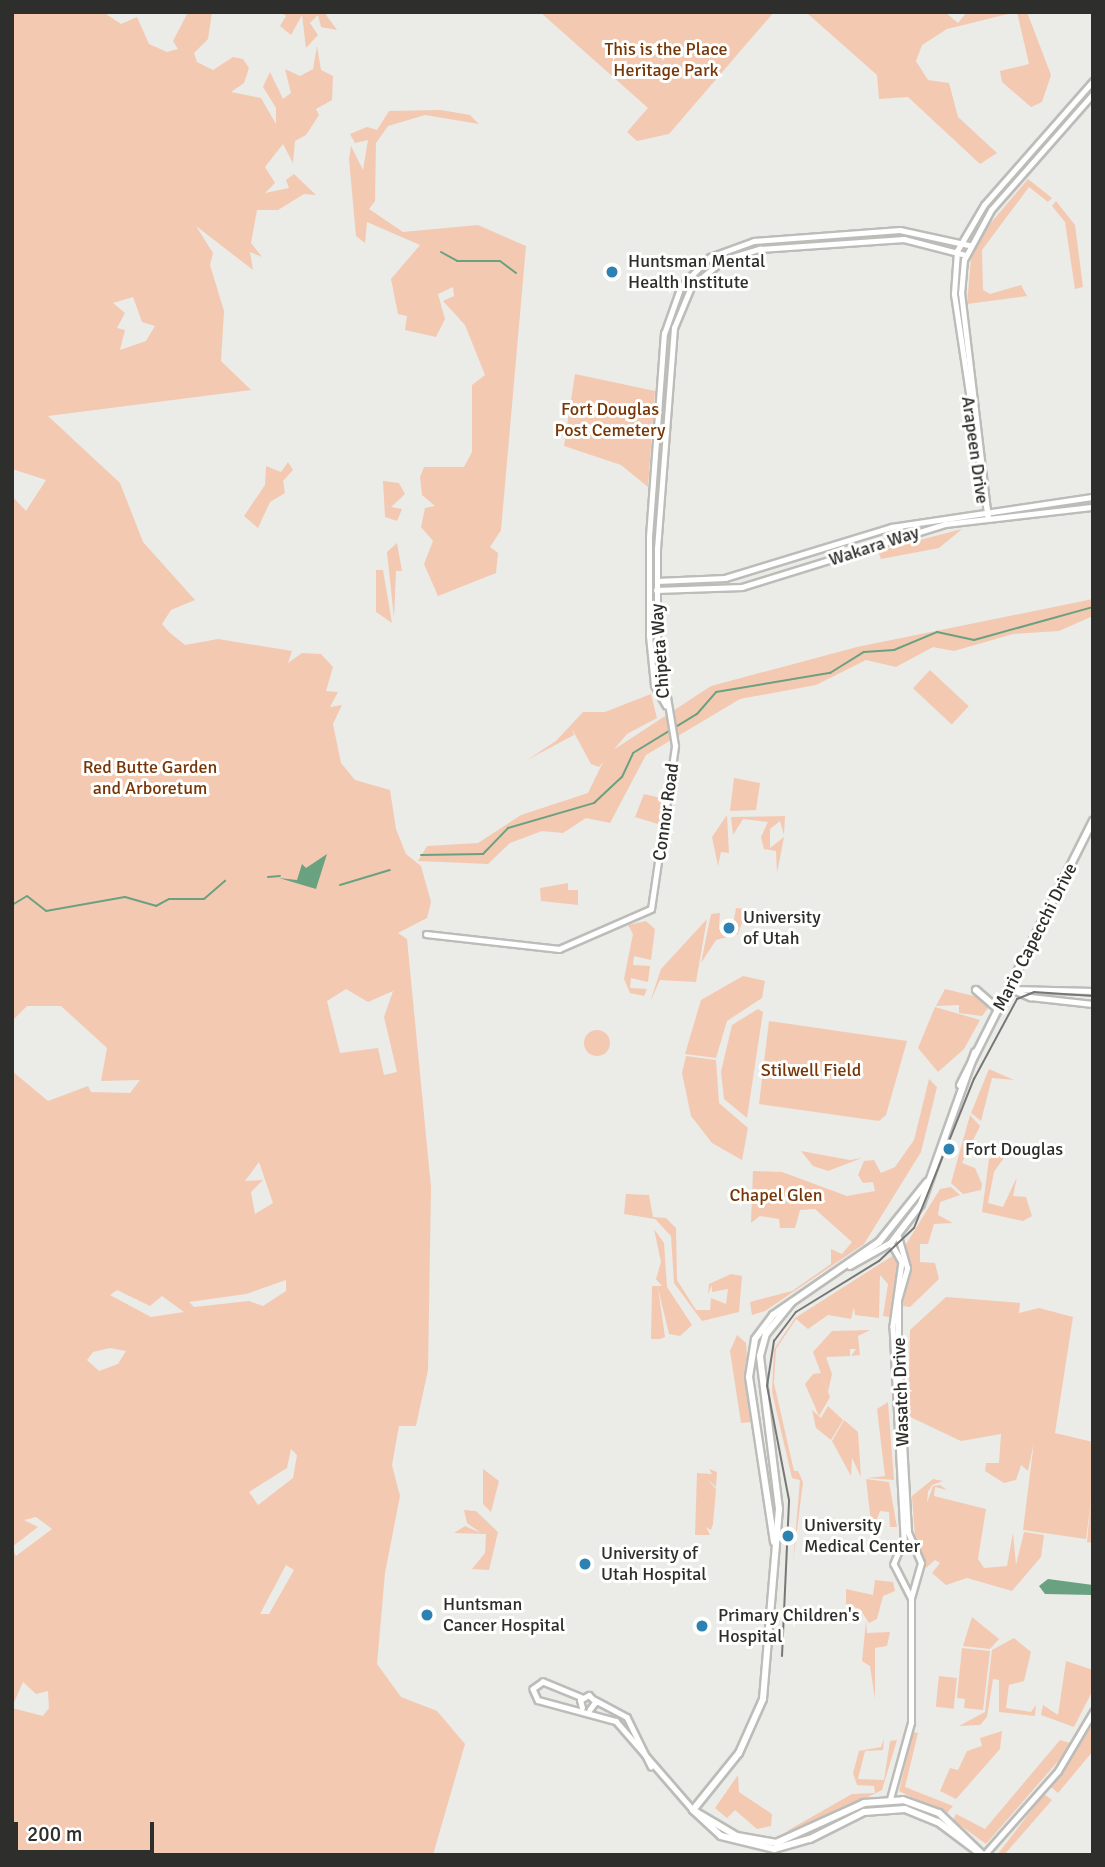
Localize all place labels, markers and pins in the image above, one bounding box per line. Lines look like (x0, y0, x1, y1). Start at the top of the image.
place label: Huntsman Mental Health Institute (628, 251, 765, 294)
marker: Huntsman Mental Health Institute (602, 262, 622, 282)
place label: University of Utah (743, 907, 821, 950)
marker: University of Utah (721, 920, 737, 936)
place label: Fort Douglas (965, 1138, 1063, 1160)
marker: Fort Douglas (939, 1139, 959, 1159)
place label: University Medical Center (804, 1515, 920, 1558)
marker: University Medical Center (778, 1526, 798, 1546)
place label: University of Utah Hospital (601, 1543, 707, 1586)
marker: University of Utah Hospital (575, 1554, 595, 1574)
place label: Huntsman Cancer Hospital (443, 1594, 565, 1636)
marker: Huntsman Cancer Hospital (417, 1605, 437, 1625)
place label: Primary Children's Hospital (718, 1605, 860, 1648)
marker: Primary Children's Hospital (692, 1616, 712, 1636)

